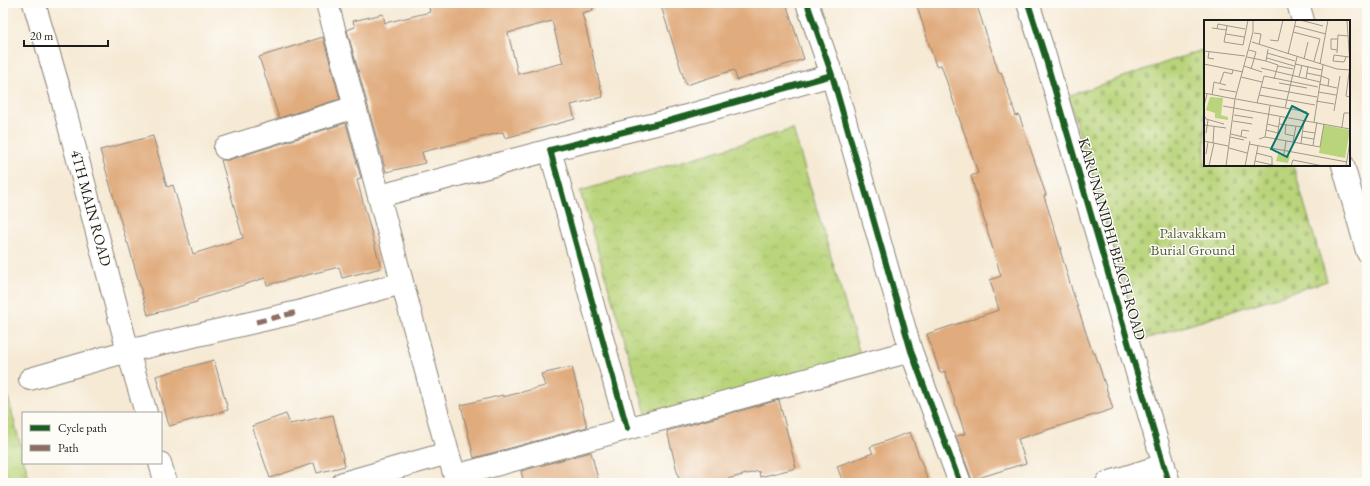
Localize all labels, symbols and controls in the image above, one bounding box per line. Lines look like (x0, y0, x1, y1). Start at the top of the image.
inset map (1204, 20, 1350, 166)
scale bar (24, 22, 108, 48)
text: 20 m (30, 28, 54, 44)
street label: KARUNANIDHI BEACH ROAD (1074, 136, 1150, 342)
street label: 4TH MAIN ROAD (67, 148, 116, 268)
park label: Palavakkam Burial Ground (1151, 223, 1236, 259)
legend (22, 412, 162, 464)
text: Cycle path (58, 420, 107, 436)
text: Path (58, 440, 79, 456)

